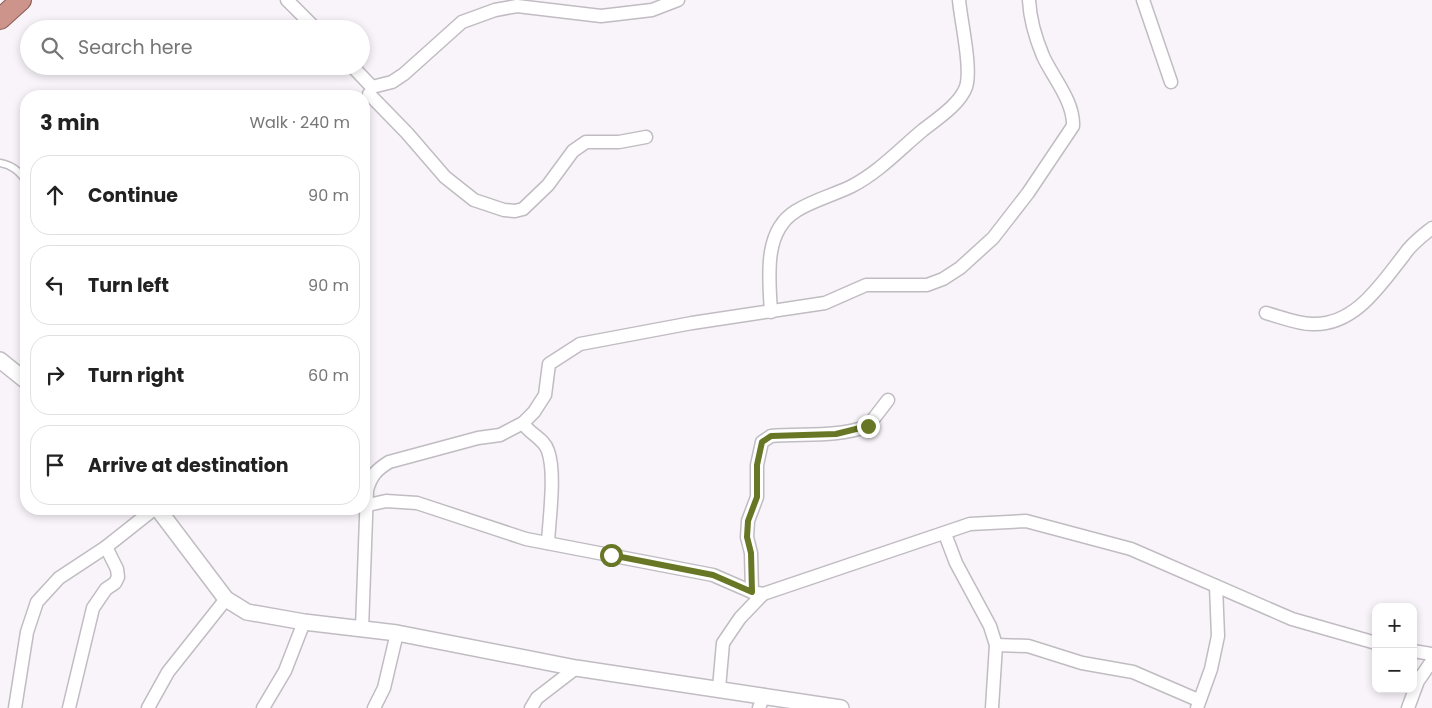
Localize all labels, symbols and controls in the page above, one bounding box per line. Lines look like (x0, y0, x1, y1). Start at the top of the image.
search box (20, 20, 370, 75)
icon: search (38, 34, 66, 62)
text: Search here (78, 34, 192, 61)
text: 3 min (40, 108, 100, 137)
text: Walk · 240 m (249, 111, 350, 134)
icon: ahead (41, 181, 69, 209)
text: Continue (88, 182, 178, 209)
text: 90 m (308, 184, 349, 207)
icon: left (41, 271, 69, 299)
text: Turn left (88, 272, 169, 299)
text: 90 m (308, 274, 349, 297)
icon: right (41, 361, 69, 389)
text: Turn right (88, 362, 184, 389)
text: 60 m (308, 364, 349, 387)
route end (857, 415, 880, 438)
icon: arrive (41, 451, 69, 479)
text: Arrive at destination (88, 452, 289, 479)
route start (600, 544, 623, 567)
map controls (1372, 603, 1417, 693)
button: + (1372, 603, 1417, 648)
button: − (1372, 648, 1417, 693)

